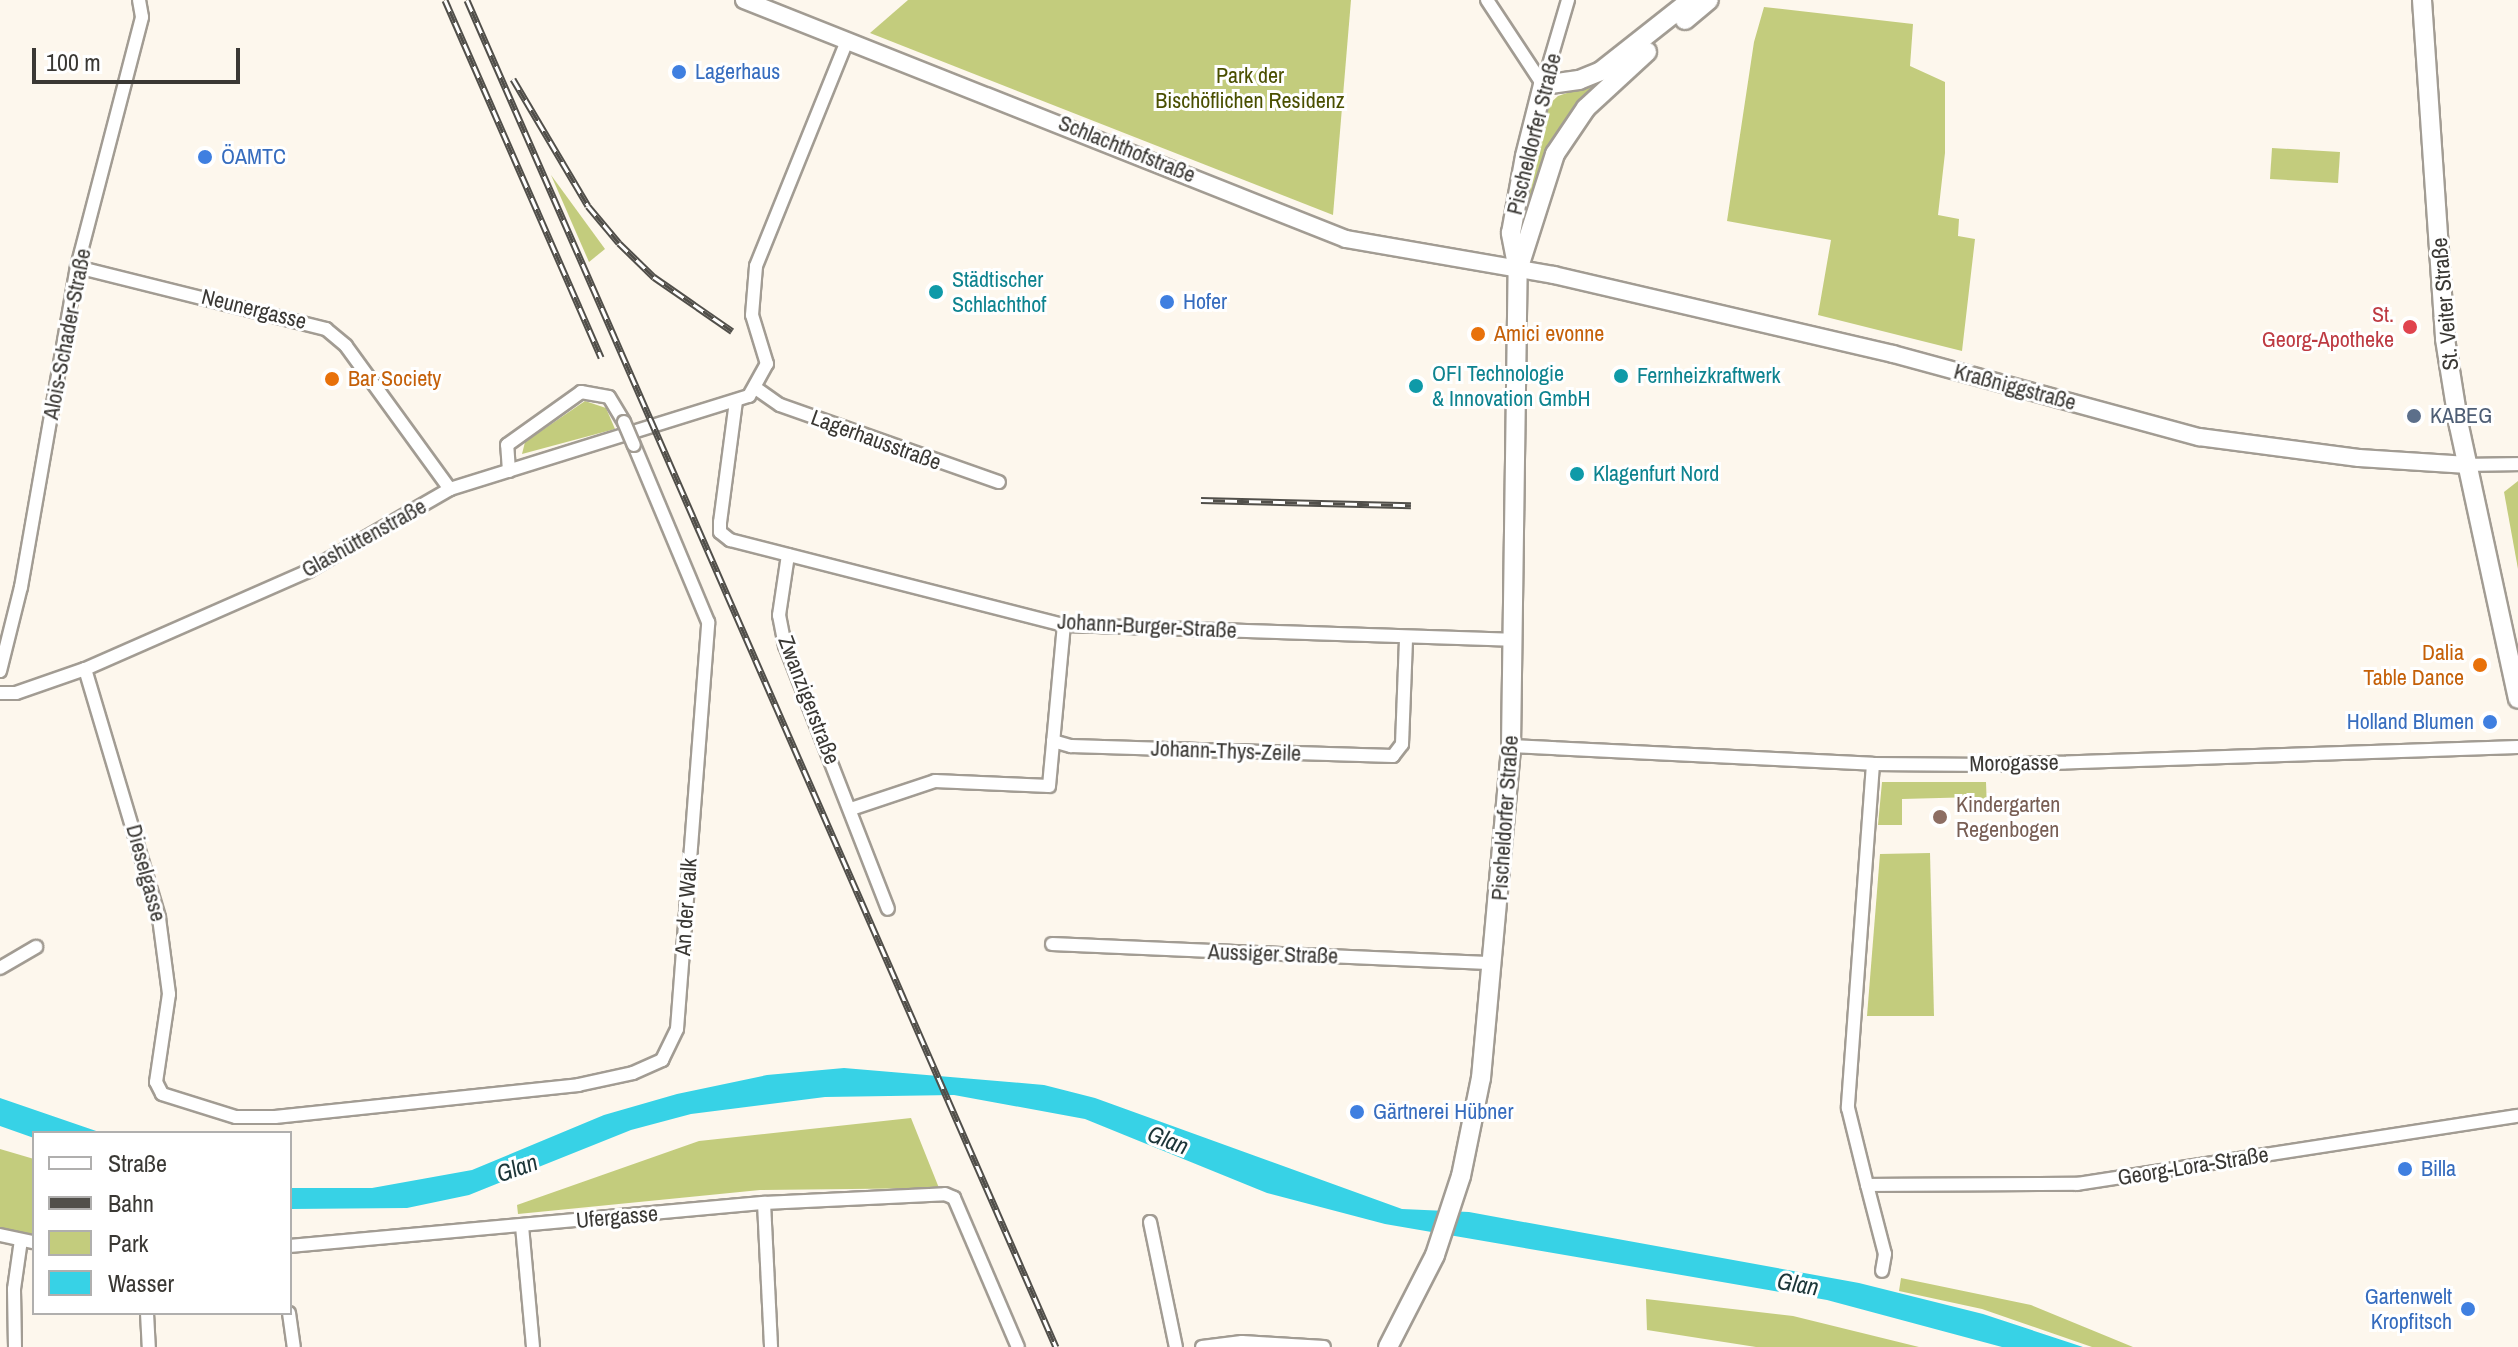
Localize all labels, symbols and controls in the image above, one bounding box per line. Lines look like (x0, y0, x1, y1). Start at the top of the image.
scale bar (36, 32, 244, 82)
text: 100 m (46, 46, 101, 78)
street label: Pischeldorfer Straße (1501, 51, 1567, 217)
place label: Lagerhaus (695, 59, 780, 85)
park label: Park der Bischöflichen Residenz (1155, 62, 1345, 114)
marker: Lagerhaus (670, 63, 688, 81)
street label: Schlachthofstraße (1055, 110, 1199, 188)
place label: ÖAMTC (221, 144, 286, 170)
marker: ÖAMTC (196, 148, 214, 166)
street label: St. Veiter Straße (2426, 236, 2464, 372)
street label: Alois-Schader-Straße (37, 246, 97, 422)
place label: Städtischer Schlachthof (952, 266, 1046, 318)
street label: Neunergasse (199, 283, 309, 335)
marker: Städtischer Schlachthof (927, 283, 945, 301)
place label: Hofer (1183, 289, 1227, 315)
marker: Hofer (1158, 293, 1176, 311)
place label: St. Georg-Apotheke (2262, 301, 2394, 352)
marker: St. Georg-Apotheke (2401, 318, 2419, 336)
place label: Amici evonne (1494, 321, 1604, 347)
marker: Amici evonne (1469, 325, 1487, 343)
street label: Kraßniggstraße (1951, 358, 2079, 416)
place label: OFI Technologie & Innovation GmbH (1432, 360, 1590, 412)
place label: Fernheizkraftwerk (1637, 363, 1780, 389)
place label: Bar Society (348, 366, 441, 392)
marker: Fernheizkraftwerk (1612, 367, 1630, 385)
marker: Bar Society (323, 370, 341, 388)
marker: OFI Technologie & Innovation GmbH (1407, 377, 1425, 395)
place label: KABEG (2430, 403, 2492, 429)
street label: Lagerhausstraße (807, 404, 945, 476)
marker: KABEG (2405, 407, 2423, 425)
place label: Klagenfurt Nord (1593, 461, 1719, 487)
marker: Klagenfurt Nord (1568, 465, 1586, 483)
street label: Glashüttenstraße (297, 493, 431, 583)
street label: Johann-Burger-Straße (1057, 608, 1237, 644)
street label: Zwanzigerstraße (772, 632, 846, 768)
place label: Dalia Table Dance (2363, 639, 2464, 690)
marker: Dalia Table Dance (2471, 656, 2489, 674)
place label: Holland Blumen (2347, 709, 2474, 735)
marker: Holland Blumen (2481, 713, 2499, 731)
street label: Johann-Thys-Zeile (1150, 735, 1302, 767)
street label: Pischeldorfer Straße (1486, 735, 1524, 901)
street label: Morogasse (1969, 749, 2059, 777)
place label: Kindergarten Regenbogen (1956, 791, 2060, 842)
marker: Kindergarten Regenbogen (1931, 808, 1949, 826)
street label: Dieselgasse (120, 822, 172, 924)
street label: An der Walk (669, 857, 703, 957)
street label: Aussiger Straße (1207, 939, 1339, 969)
place label: Gärtnerei Hübner (1373, 1099, 1513, 1125)
marker: Gärtnerei Hübner (1348, 1103, 1366, 1121)
water label: Glan (1143, 1119, 1193, 1161)
legend (32, 1131, 292, 1315)
street label: Georg-Lora-Straße (2116, 1141, 2270, 1191)
text: Straße (108, 1147, 167, 1179)
water label: Glan (493, 1148, 541, 1188)
place label: Billa (2421, 1156, 2456, 1182)
marker: Billa (2396, 1160, 2414, 1178)
text: Bahn (108, 1187, 154, 1219)
street label: Ufergasse (575, 1200, 659, 1234)
text: Park (108, 1227, 148, 1259)
water label: Glan (1775, 1266, 1821, 1302)
text: Wasser (108, 1267, 174, 1299)
place label: Gartenwelt Kropfitsch (2365, 1283, 2452, 1334)
marker: Gartenwelt Kropfitsch (2459, 1300, 2477, 1318)

